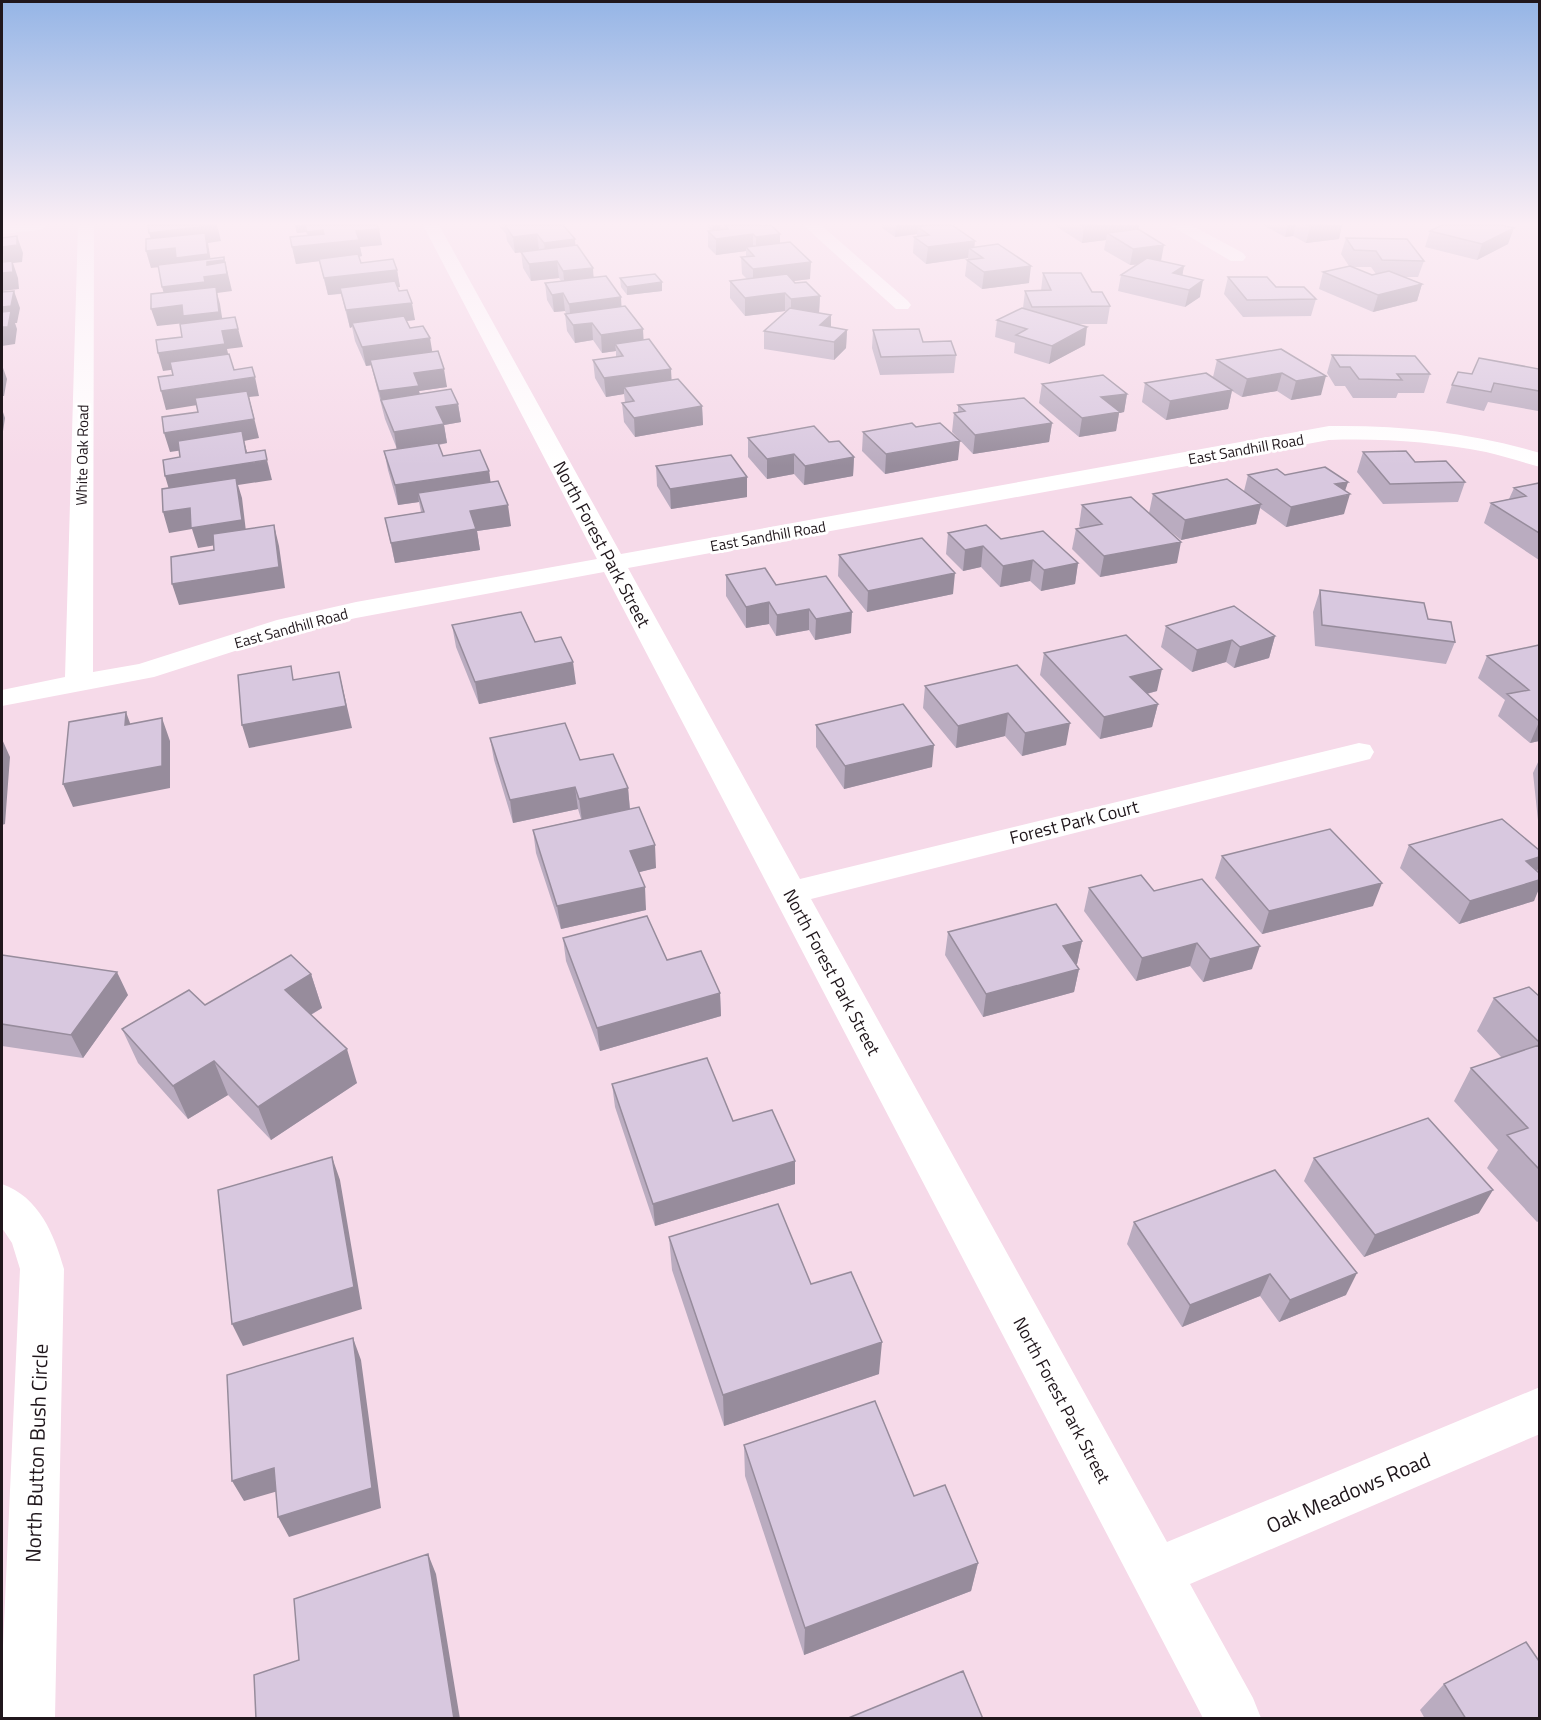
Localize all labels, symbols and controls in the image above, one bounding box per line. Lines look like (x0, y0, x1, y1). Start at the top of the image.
street label: White Oak Road (70, 404, 94, 506)
street label: East Sandhill Road (1186, 428, 1306, 470)
street label: North Forest Park Street (547, 456, 658, 633)
street label: East Sandhill Road (708, 515, 828, 557)
street label: East Sandhill Road (232, 602, 350, 654)
street label: Forest Park Court (1007, 793, 1142, 851)
street label: North Forest Park Street (777, 884, 888, 1061)
street label: North Forest Park Street (1007, 1312, 1118, 1489)
street label: North Button Bush Circle (16, 1343, 56, 1563)
street label: Oak Meadows Road (1261, 1443, 1435, 1541)

